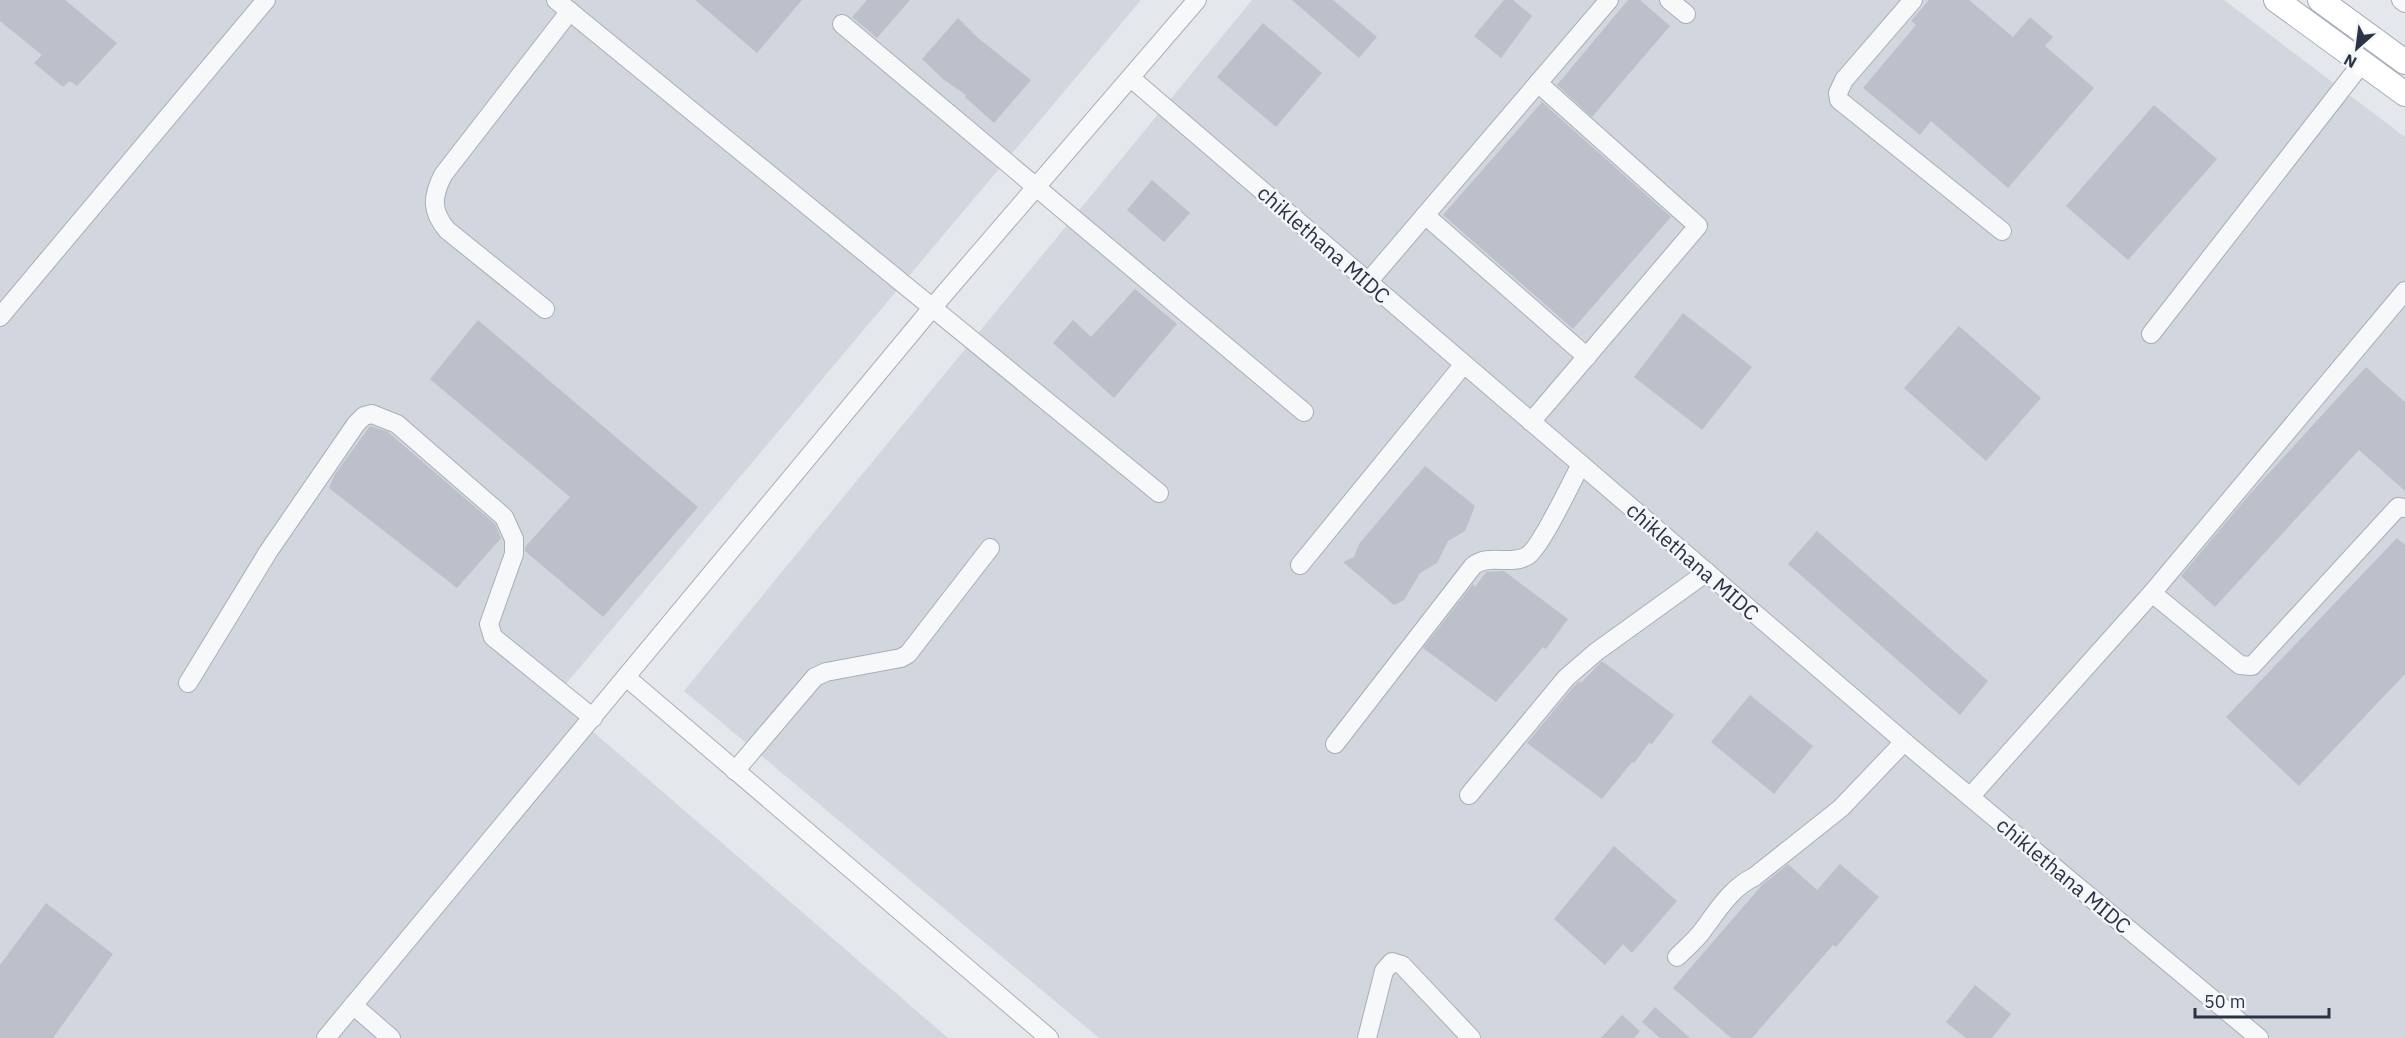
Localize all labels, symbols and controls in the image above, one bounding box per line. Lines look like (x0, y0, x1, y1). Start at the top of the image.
north arrow (2327, 18, 2387, 78)
text: N (2340, 50, 2360, 73)
street label: chiklethana MIDC (1252, 179, 1396, 309)
street label: chiklethana MIDC (1621, 496, 1765, 626)
street label: chiklethana MIDC (1991, 811, 2137, 939)
scale bar (2195, 981, 2328, 1019)
text: 50 m (2204, 990, 2246, 1013)

